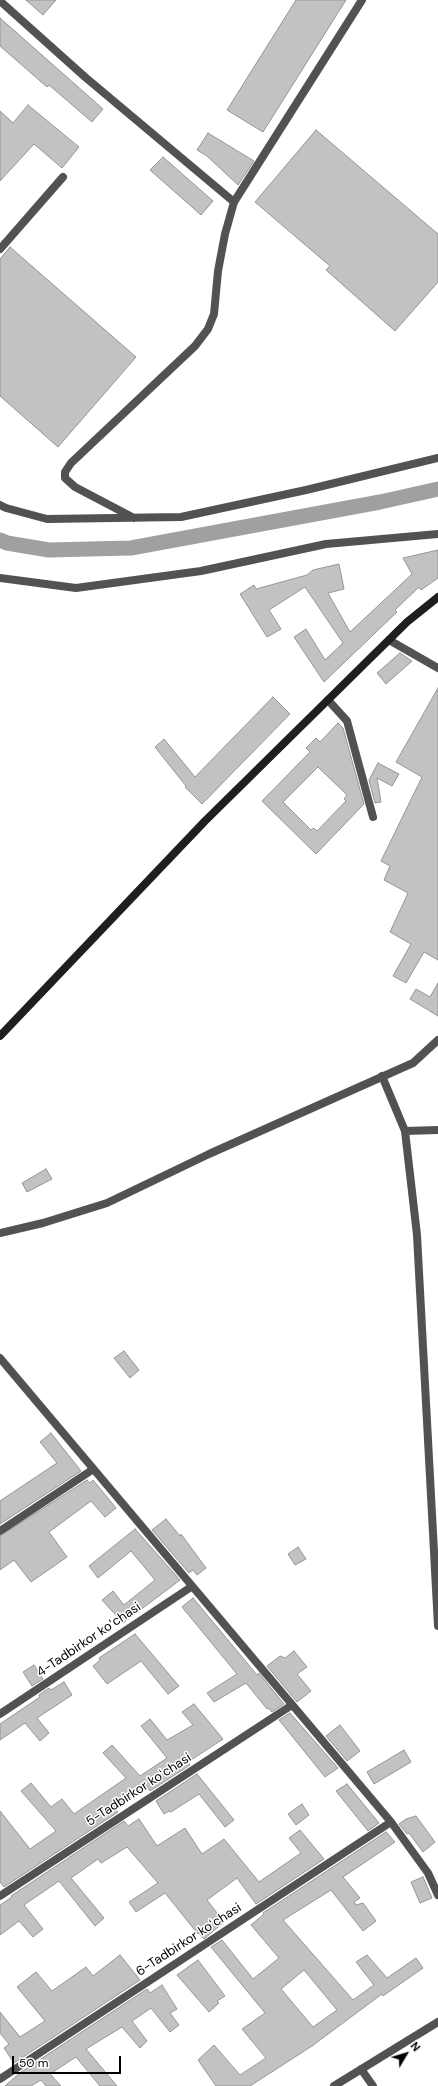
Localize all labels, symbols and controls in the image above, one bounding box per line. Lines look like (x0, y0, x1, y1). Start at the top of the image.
street label: 4-Tadbirkor koʻchasi (34, 1599, 144, 1681)
street label: 5-Tadbirkor koʻchasi (83, 1750, 195, 1830)
street label: 6-Tadbirkor koʻchasi (133, 1900, 245, 1980)
north arrow (386, 2034, 426, 2074)
text: N (407, 2039, 423, 2054)
scale bar (14, 2048, 123, 2074)
text: 50 m (19, 2055, 48, 2071)

